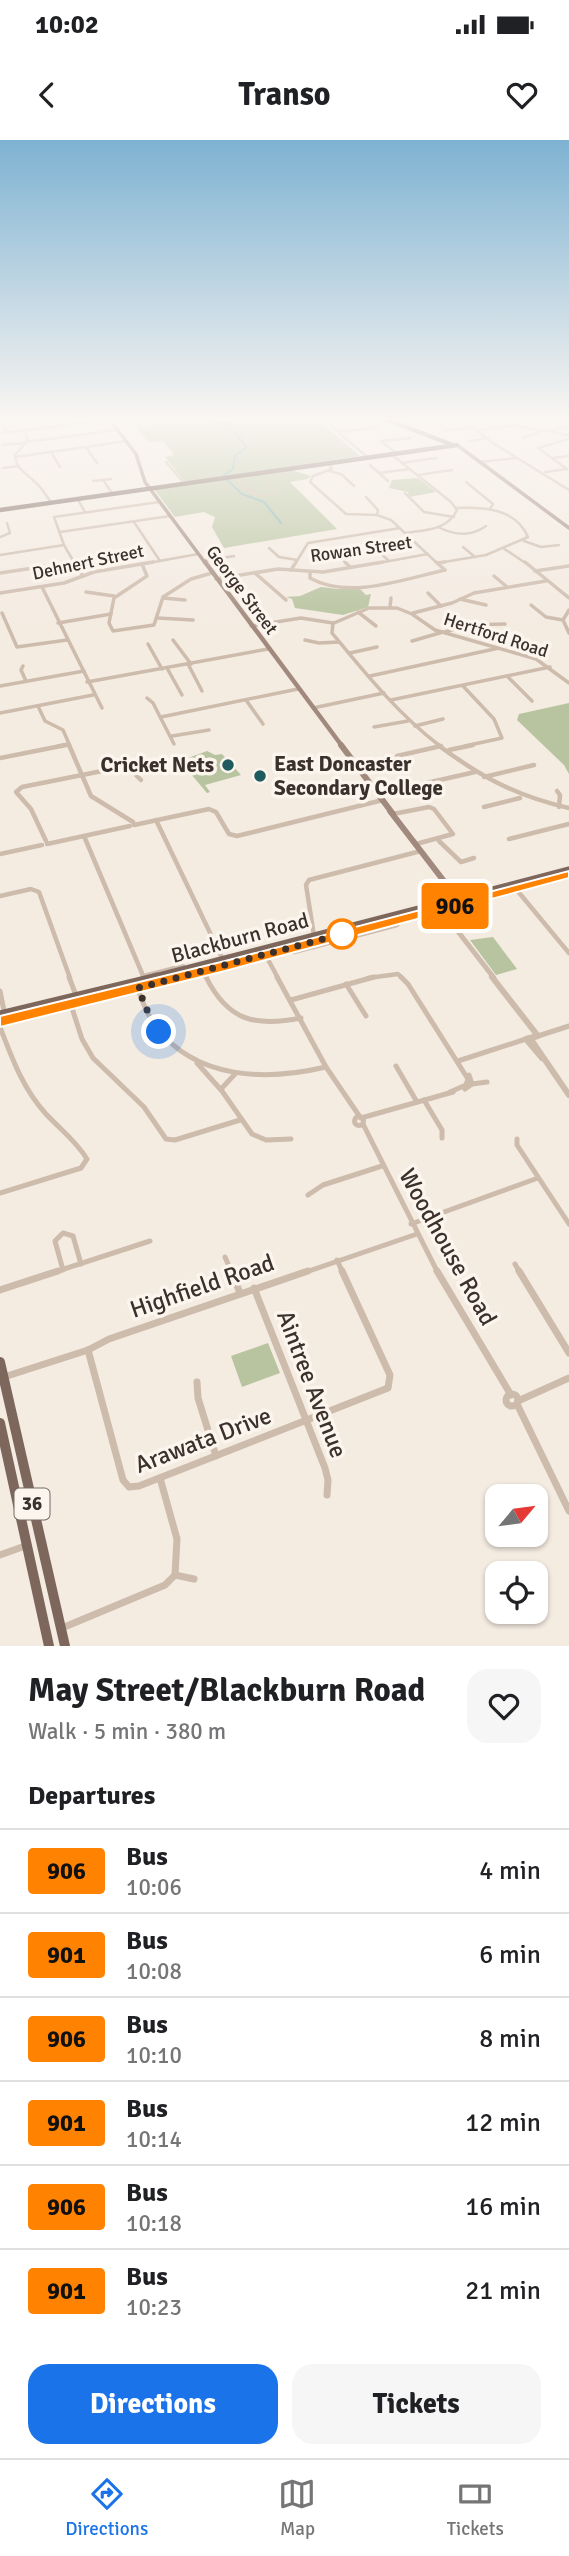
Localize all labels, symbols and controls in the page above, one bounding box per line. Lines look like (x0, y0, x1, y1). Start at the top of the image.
text: 10:02 (35, 9, 99, 41)
text: Transo (238, 75, 331, 114)
icon: back (28, 76, 66, 114)
icon: heart (503, 76, 541, 114)
street label: Rowan Street (309, 531, 413, 567)
street label: Dehnert Street (30, 539, 146, 585)
street label: George Street (201, 541, 283, 639)
street label: Hertford Road (441, 608, 551, 662)
place label: East Doncaster Secondary College (274, 751, 443, 801)
place label: Cricket Nets (100, 752, 214, 778)
marker: Cricket Nets (220, 757, 236, 773)
marker: East Doncaster Secondary College (252, 768, 268, 784)
line badge: 906 (415, 883, 495, 929)
text: 906 (436, 891, 474, 921)
street label: Blackburn Road (168, 907, 312, 969)
unlabelled marker (327, 919, 357, 949)
your location (141, 1014, 176, 1049)
street label: Woodhouse Road (392, 1163, 504, 1331)
street label: Highfield Road (126, 1247, 278, 1325)
street label: Aintree Avenue (270, 1306, 354, 1462)
street label: Arawata Drive (131, 1400, 275, 1480)
north arrow (485, 1484, 548, 1547)
map controls (485, 1484, 548, 1624)
road number: 36 (14, 1488, 50, 1520)
button: locate (485, 1561, 548, 1624)
button: heart (467, 1669, 541, 1743)
text: May Street/Blackburn Road (28, 1670, 425, 1711)
text: Walk · 5 min · 380 m (28, 1717, 226, 1746)
text: Departures (28, 1780, 155, 1812)
text: Bus (126, 1841, 168, 1873)
text: 4 min (479, 1855, 541, 1887)
text: 906 (47, 1856, 86, 1886)
text: 10:06 (126, 1873, 182, 1902)
text: Bus (126, 1925, 168, 1957)
text: 6 min (479, 1939, 541, 1971)
text: 901 (47, 1940, 86, 1970)
text: 10:08 (126, 1957, 182, 1986)
text: Bus (126, 2009, 168, 2041)
text: 8 min (479, 2023, 541, 2055)
text: 906 (47, 2024, 86, 2054)
text: 10:10 (126, 2041, 182, 2070)
text: Bus (126, 2093, 168, 2125)
text: 12 min (465, 2107, 541, 2139)
text: 901 (47, 2108, 86, 2138)
text: 10:14 (126, 2125, 182, 2154)
text: Bus (126, 2177, 168, 2209)
text: 16 min (465, 2191, 541, 2223)
text: 906 (47, 2192, 86, 2222)
text: 10:18 (126, 2209, 182, 2238)
text: Bus (126, 2261, 168, 2293)
text: 21 min (465, 2275, 541, 2307)
text: 901 (47, 2276, 86, 2306)
text: 10:23 (126, 2293, 182, 2322)
button: Directions (28, 2364, 278, 2444)
button: Tickets (292, 2364, 541, 2444)
tab: Directions (65, 2475, 148, 2541)
tab: Map (278, 2475, 316, 2541)
tab: Tickets (447, 2475, 504, 2541)

